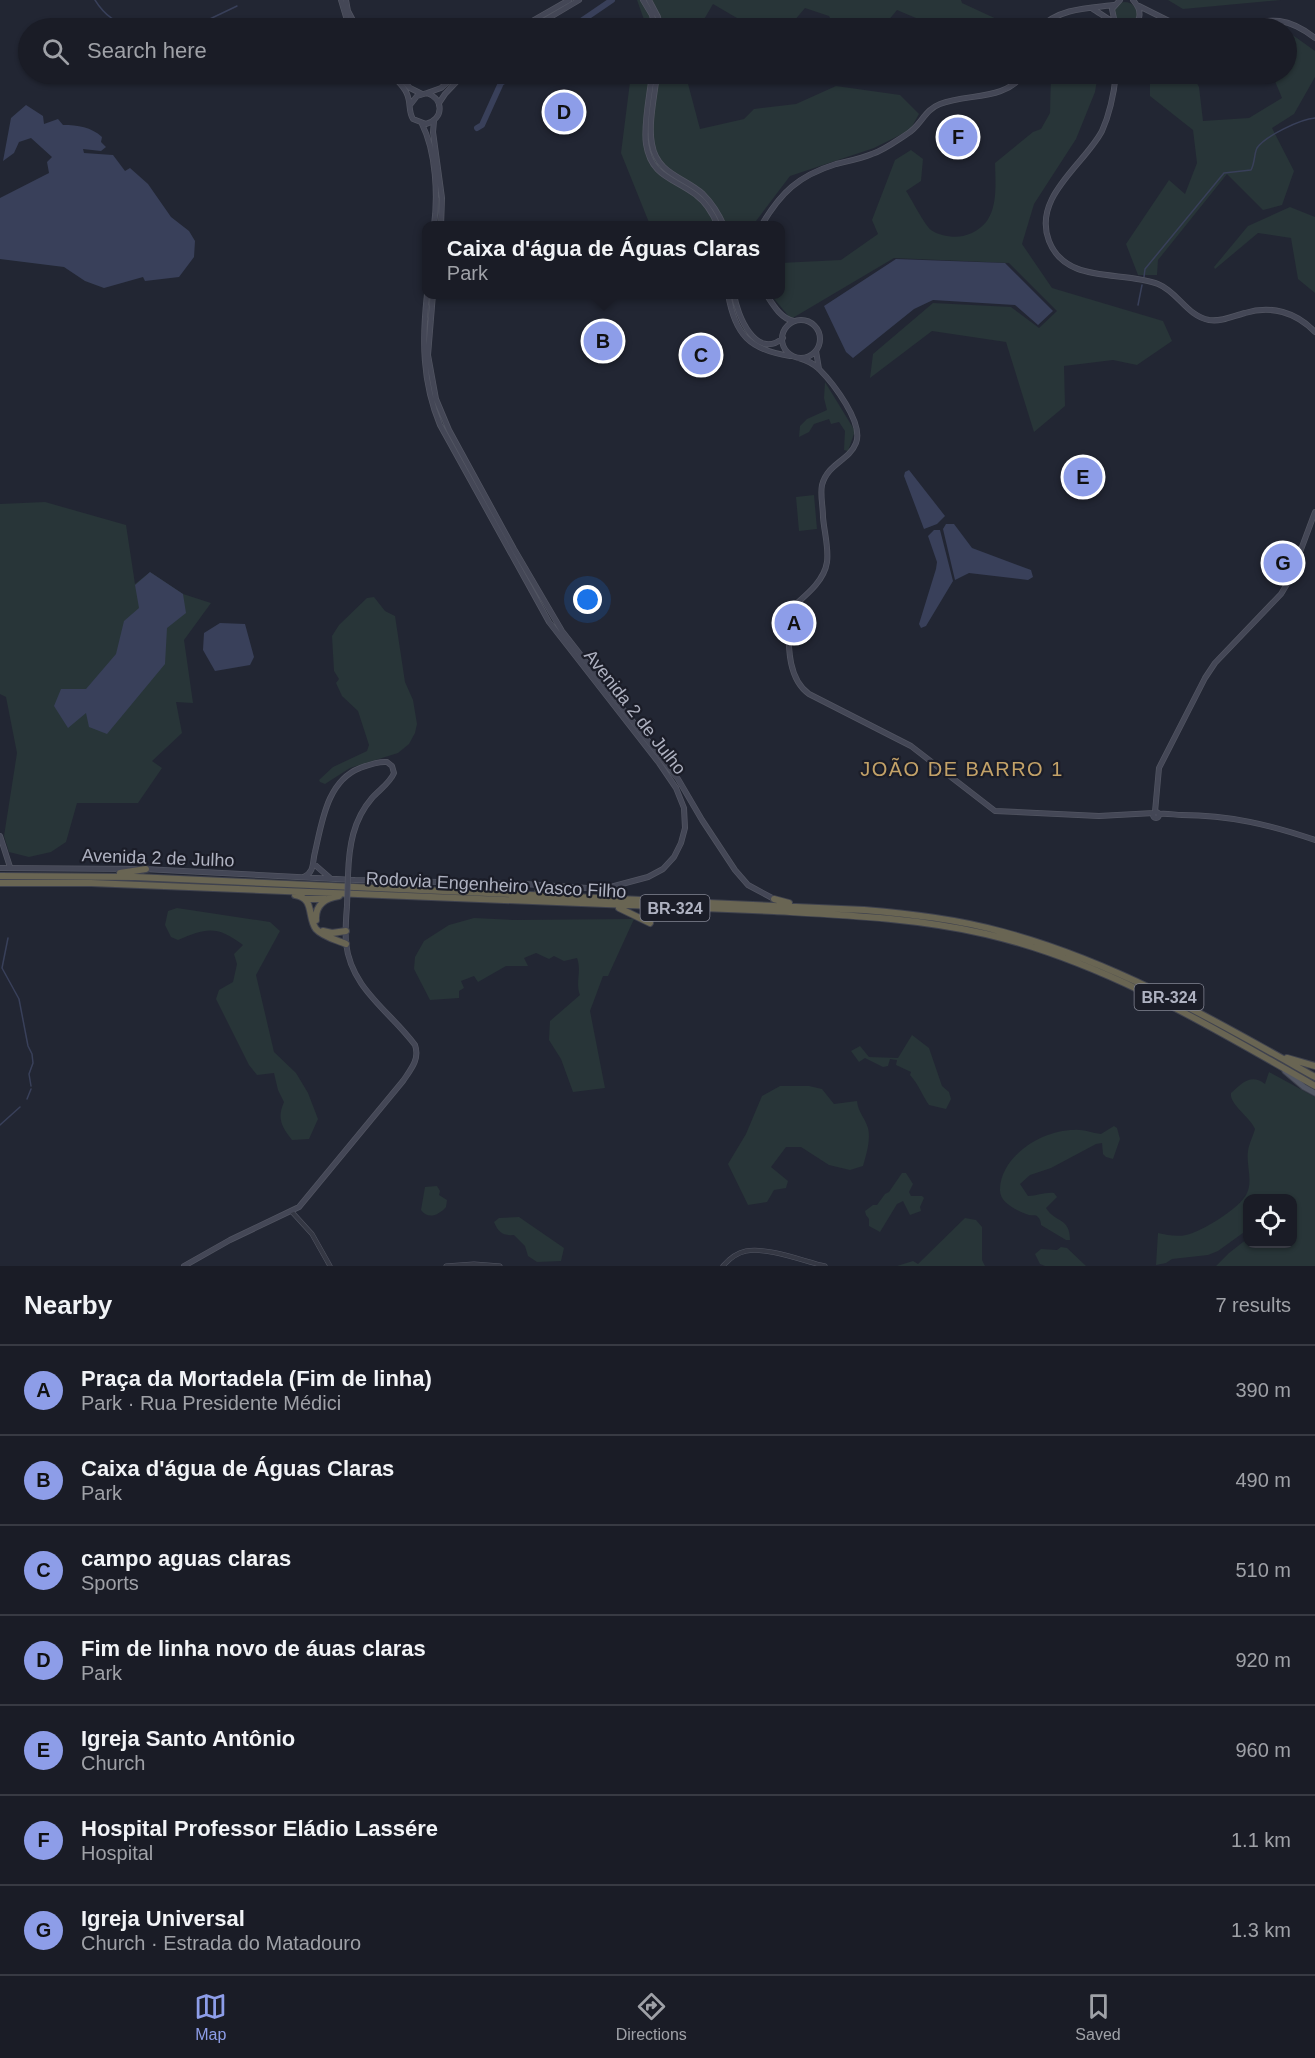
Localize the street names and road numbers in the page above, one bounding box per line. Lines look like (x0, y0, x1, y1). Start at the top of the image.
street label: Avenida 2 de Julho (580, 646, 690, 778)
street label: Avenida 2 de Julho (81, 845, 235, 871)
street label: Rodovia Engenheiro Vasco Filho (365, 868, 627, 902)
road number: BR-324 (640, 895, 710, 921)
road number: BR-324 (1134, 984, 1204, 1010)

